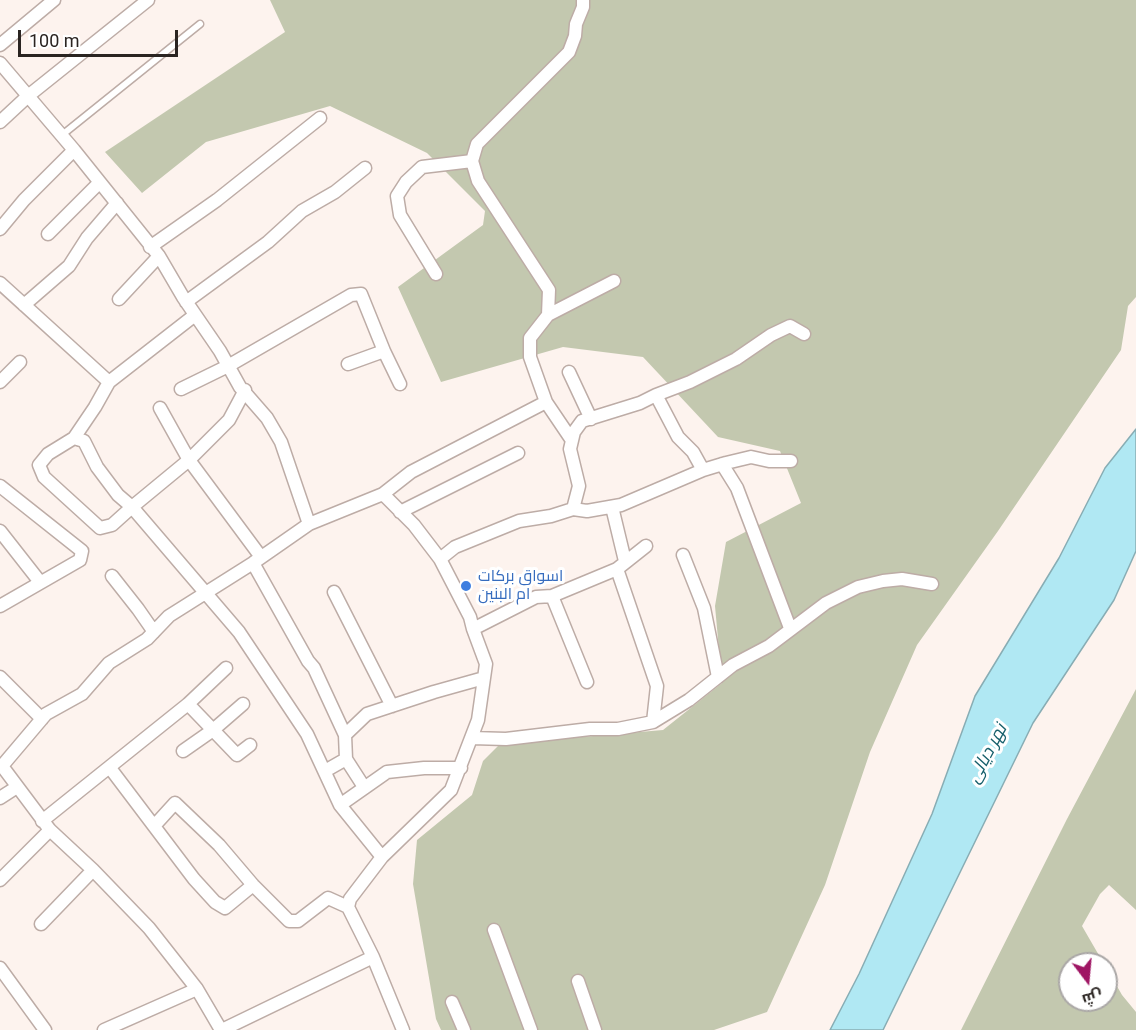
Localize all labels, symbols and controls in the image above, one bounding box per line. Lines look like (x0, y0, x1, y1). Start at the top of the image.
scale bar (21, 18, 182, 56)
text: 100 m (29, 30, 80, 51)
place label: اسواق بركات ام البنين (478, 567, 563, 605)
marker: اسواق بركات ام البنين (459, 579, 473, 593)
water label: نهر ديالى (964, 721, 1012, 787)
north arrow (1058, 952, 1118, 1012)
text: ش (1080, 986, 1105, 1010)

